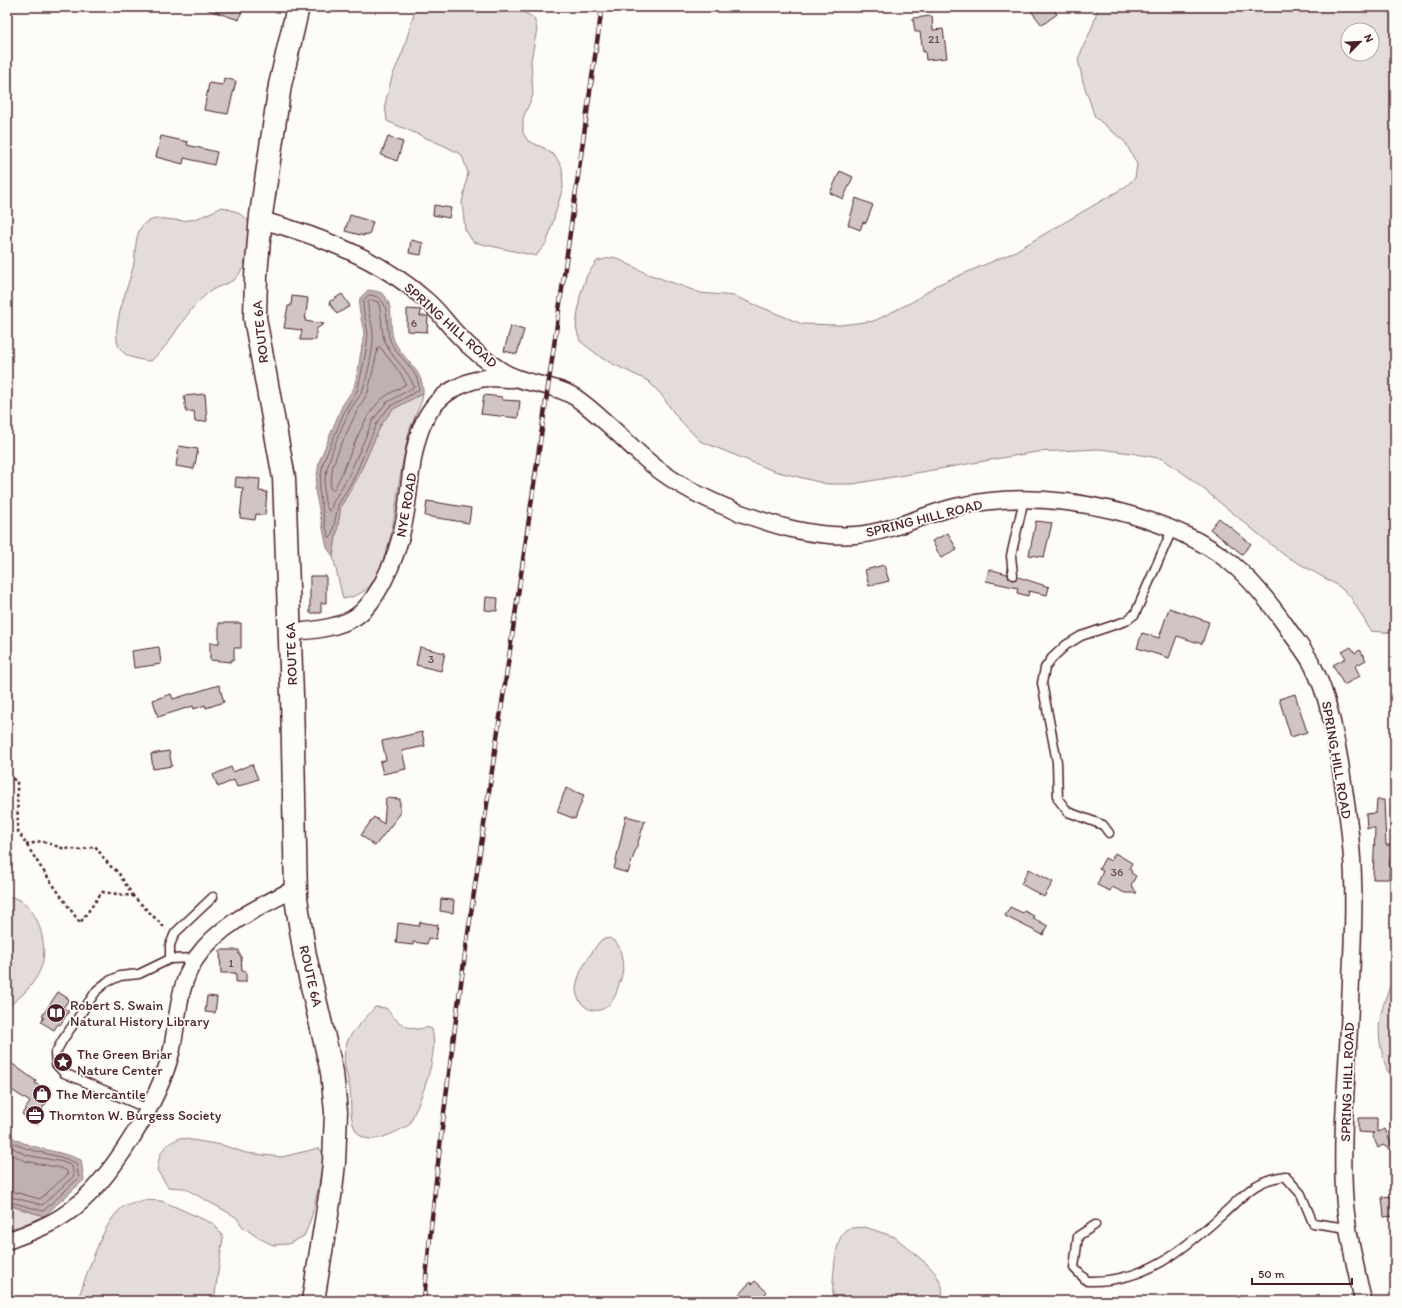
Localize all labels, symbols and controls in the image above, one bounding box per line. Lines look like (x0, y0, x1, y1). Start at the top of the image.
north arrow (1340, 22, 1380, 62)
house number: 21 (928, 32, 940, 46)
text: N (1361, 32, 1376, 44)
street label: SPRING HILL ROAD (401, 279, 501, 372)
street label: ROUTE 6A (249, 300, 272, 364)
house number: 6 (411, 316, 417, 330)
street label: NYE ROAD (392, 471, 421, 539)
street label: SPRING HILL ROAD (864, 496, 984, 541)
street label: ROUTE 6A (282, 622, 301, 686)
house number: 3 (428, 652, 435, 666)
street label: SPRING HILL ROAD (1318, 700, 1355, 820)
house number: 36 (1111, 865, 1123, 879)
street label: ROUTE 6A (295, 944, 326, 1009)
house number: 1 (228, 956, 234, 970)
place label: Robert S. Swain Natural History Library (70, 997, 210, 1030)
library icon: Robert S. Swain Natural History Library (45, 1002, 67, 1024)
street label: SPRING HILL ROAD (1337, 1022, 1358, 1142)
place label: The Green Briar Nature Center (77, 1046, 173, 1079)
place icon: The Green Briar Nature Center (52, 1051, 74, 1073)
shop icon: The Mercantile (31, 1083, 53, 1105)
place label: The Mercantile (56, 1086, 146, 1103)
office icon: Thornton W. Burgess Society (24, 1104, 46, 1126)
place label: Thornton W. Burgess Society (49, 1107, 222, 1124)
scale bar (1252, 1260, 1352, 1286)
text: 50 m (1258, 1267, 1284, 1281)

